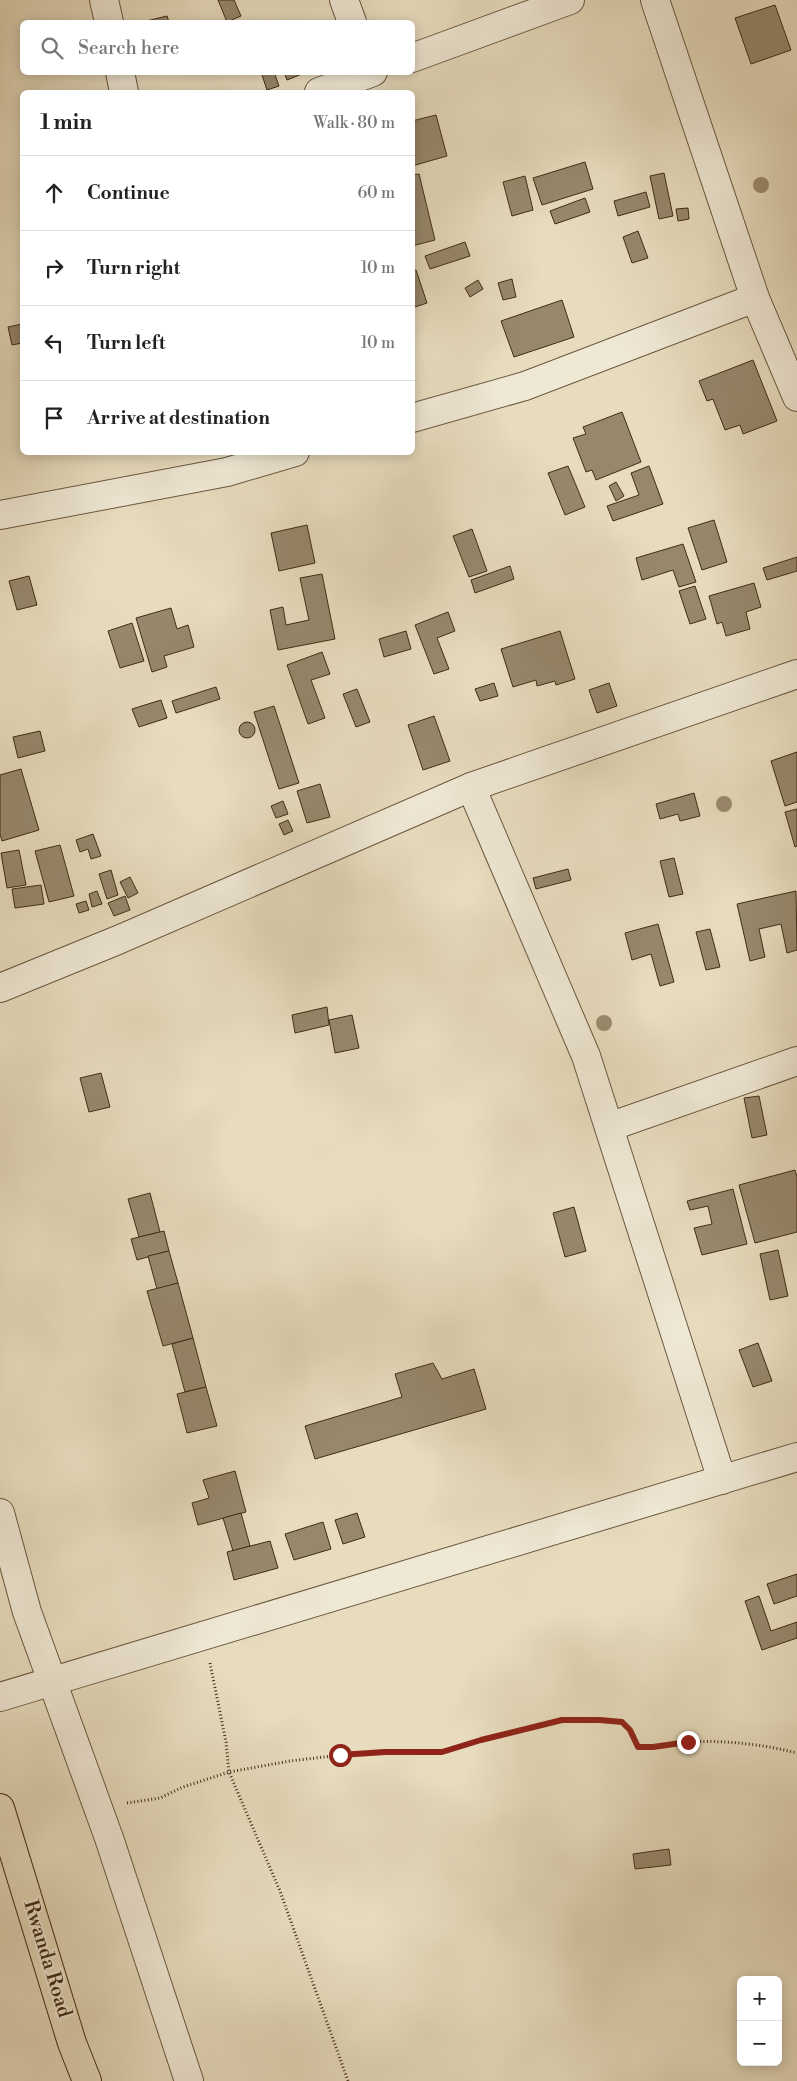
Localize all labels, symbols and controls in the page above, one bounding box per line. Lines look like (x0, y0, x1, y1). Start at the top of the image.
search box (20, 20, 415, 75)
icon: search (38, 34, 66, 62)
text: Search here (78, 36, 179, 60)
text: 1 min (40, 110, 92, 136)
text: Walk · 80 m (313, 113, 395, 133)
icon: ahead (40, 179, 68, 207)
text: Continue (87, 181, 170, 205)
text: 60 m (357, 183, 395, 203)
icon: right (40, 254, 68, 282)
text: Turn right (87, 256, 180, 280)
text: 10 m (361, 258, 395, 278)
icon: left (40, 329, 68, 357)
text: Turn left (87, 331, 166, 355)
text: 10 m (361, 333, 395, 353)
icon: arrive (40, 404, 68, 432)
text: Arrive at destination (87, 406, 270, 430)
route end (677, 1731, 700, 1754)
route start (329, 1744, 352, 1767)
street label: Rwanda Road (17, 1897, 77, 2021)
map controls (737, 1976, 782, 2066)
button: + (737, 1976, 782, 2021)
button: − (737, 2021, 782, 2066)

